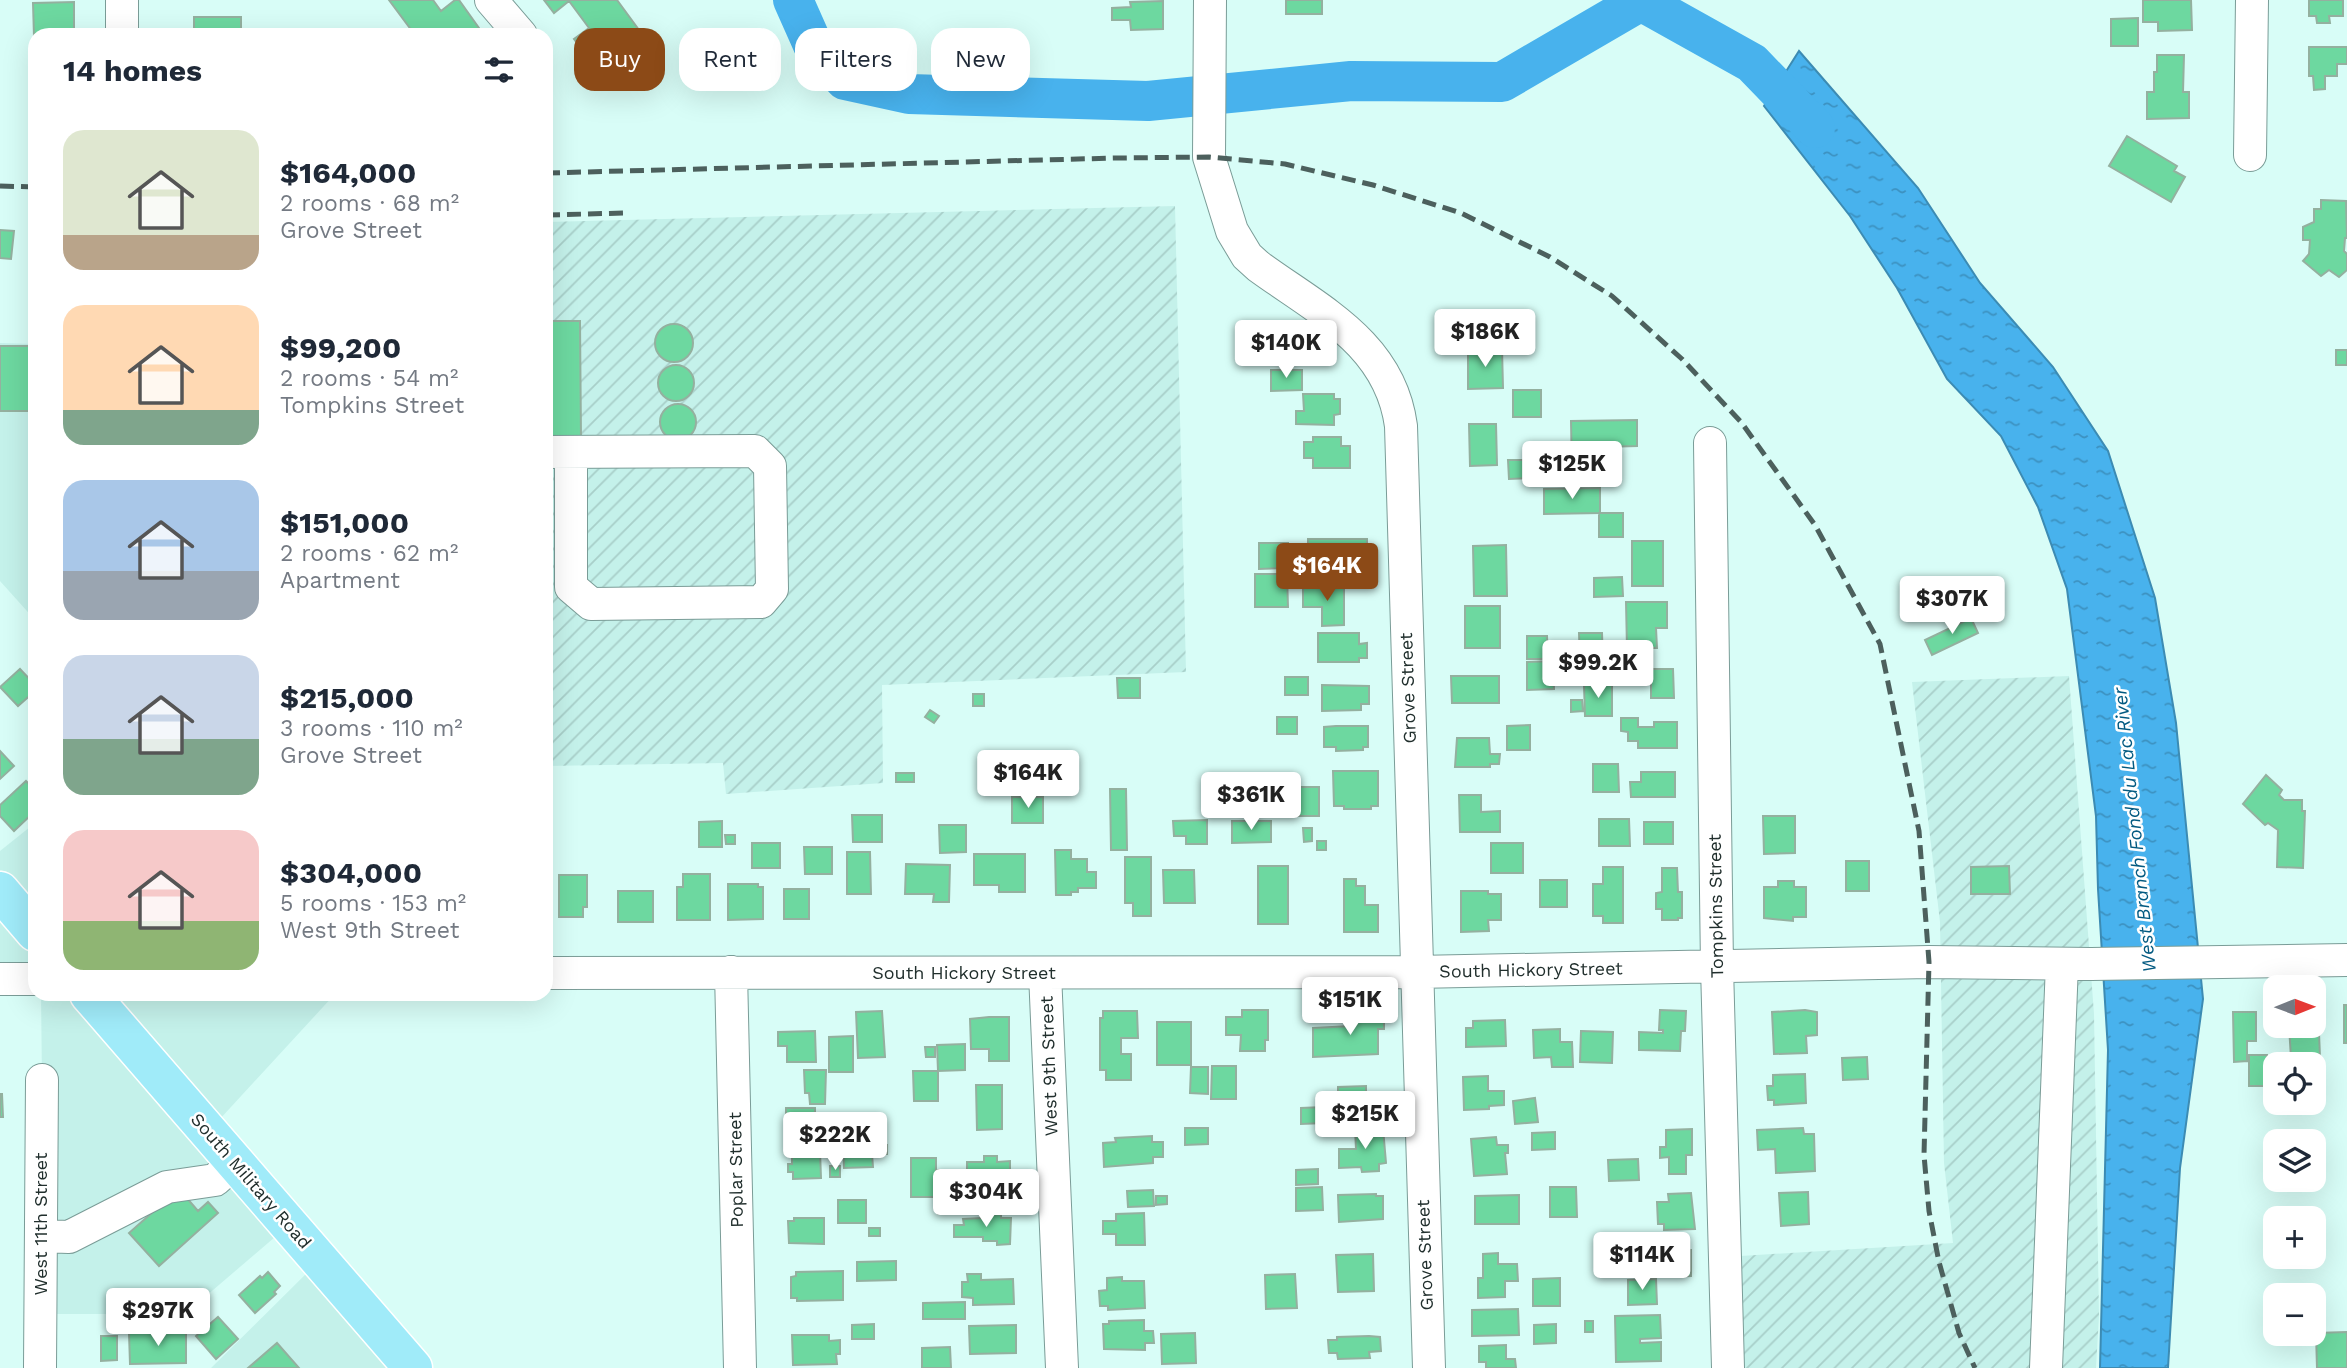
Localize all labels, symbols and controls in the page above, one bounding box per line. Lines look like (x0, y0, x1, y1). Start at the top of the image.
chip: Buy (574, 28, 665, 91)
chip: Rent (679, 28, 781, 91)
chip: Filters (795, 28, 917, 91)
chip: New (931, 28, 1030, 91)
icon: filters (480, 51, 518, 89)
text: 14 homes (63, 53, 202, 88)
text: $164,000 (280, 155, 416, 190)
icon: home (119, 158, 203, 242)
text: 2 rooms · 68 m² (280, 190, 459, 217)
text: Grove Street (280, 217, 422, 244)
pin: $186K (1436, 310, 1534, 369)
text: $186K (1450, 318, 1520, 345)
pin: $140K (1237, 320, 1335, 380)
text: $140K (1251, 329, 1321, 356)
text: $99,200 (280, 330, 401, 365)
icon: home (119, 333, 203, 417)
text: 2 rooms · 54 m² (280, 365, 458, 392)
text: Tompkins Street (280, 392, 464, 419)
pin: $125K (1523, 442, 1621, 501)
text: $125K (1538, 450, 1606, 477)
text: $151,000 (280, 505, 409, 540)
icon: home (119, 508, 203, 592)
text: 2 rooms · 62 m² (280, 540, 458, 567)
pin: $164K (1278, 544, 1376, 603)
text: $164K (1292, 552, 1362, 579)
text: Apartment (280, 567, 400, 594)
pin: $307K (1903, 576, 2001, 636)
text: $307K (1916, 585, 1988, 612)
street label: Grove Street (1395, 632, 1420, 744)
pin: $99.2K (1541, 640, 1655, 700)
text: $99.2K (1558, 649, 1638, 676)
text: $215,000 (280, 680, 414, 715)
icon: home (119, 683, 203, 767)
water label: West Branch Fond du Lac River (2108, 686, 2161, 974)
text: 3 rooms · 110 m² (280, 715, 463, 742)
text: Grove Street (280, 742, 422, 769)
pin: $164K (979, 750, 1077, 810)
text: $164K (993, 759, 1063, 786)
pin: $361K (1202, 772, 1300, 832)
text: $361K (1217, 781, 1285, 808)
street label: Tompkins Street (1704, 833, 1727, 978)
text: $304,000 (280, 855, 422, 890)
icon: home (119, 858, 203, 942)
text: 5 rooms · 153 m² (280, 890, 466, 917)
text: West 9th Street (280, 917, 459, 944)
street label: South Hickory Street (1439, 957, 1623, 982)
street label: South Hickory Street (872, 962, 1056, 983)
north arrow (2263, 975, 2326, 1038)
map controls (2263, 975, 2326, 1346)
pin: $151K (1301, 978, 1399, 1037)
text: $151K (1318, 986, 1382, 1013)
street label: West 9th Street (1036, 995, 1061, 1137)
button: locate (2263, 1052, 2326, 1115)
pin: $215K (1316, 1092, 1414, 1151)
text: $215K (1331, 1100, 1399, 1127)
street label: South Military Road (187, 1109, 316, 1253)
street label: Poplar Street (724, 1111, 747, 1228)
pin: $222K (786, 1112, 884, 1172)
text: $222K (799, 1121, 871, 1148)
button: layers (2263, 1129, 2326, 1192)
street label: West 11th Street (30, 1152, 51, 1295)
pin: $304K (937, 1170, 1035, 1229)
text: $304K (949, 1178, 1023, 1205)
street label: Grove Street (1412, 1199, 1437, 1311)
button: + (2263, 1206, 2326, 1269)
pin: $114K (1593, 1232, 1691, 1292)
text: $114K (1609, 1241, 1675, 1268)
button: − (2263, 1283, 2326, 1346)
pin: $297K (109, 1288, 207, 1348)
text: $297K (122, 1297, 194, 1324)

